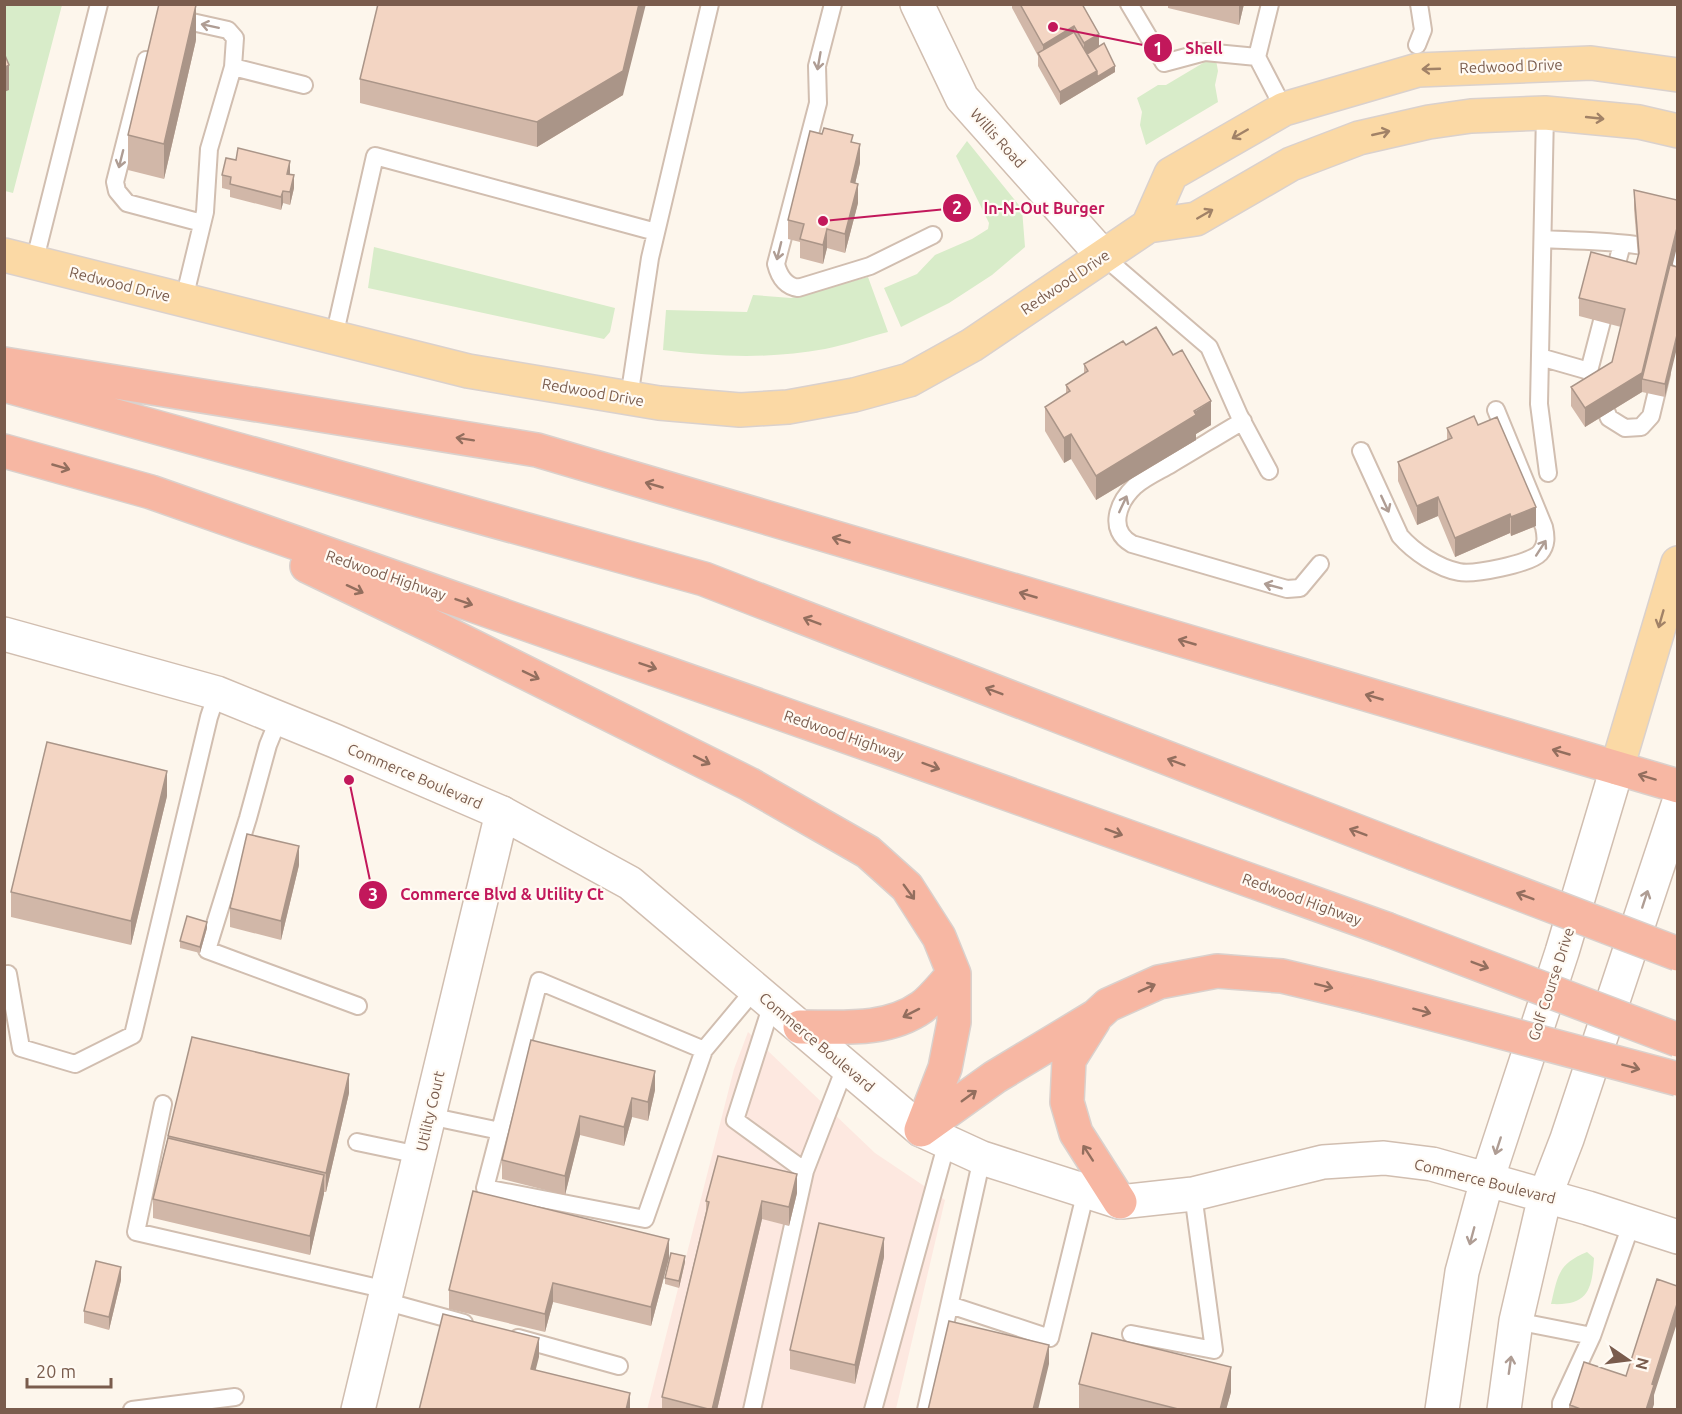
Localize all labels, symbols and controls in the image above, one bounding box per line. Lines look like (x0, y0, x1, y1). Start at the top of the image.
one-way arrow (201, 20, 220, 31)
callout: Shell (1143, 31, 1235, 65)
text: 1 (1153, 38, 1163, 58)
text: Shell (1185, 39, 1223, 57)
one-way arrow (813, 51, 824, 70)
street label: Redwood Drive (1459, 56, 1563, 76)
one-way arrow (1422, 64, 1441, 75)
street label: Willis Road (967, 105, 1029, 171)
one-way arrow (1585, 113, 1605, 124)
one-way arrow (1371, 127, 1390, 138)
one-way arrow (1232, 129, 1249, 141)
one-way arrow (115, 149, 127, 168)
callout: In-N-Out Burger (942, 191, 1117, 225)
text: 2 (952, 197, 962, 217)
text: In-N-Out Burger (983, 199, 1105, 217)
one-way arrow (1196, 207, 1213, 219)
one-way arrow (773, 241, 785, 260)
street label: Redwood Drive (1017, 246, 1113, 318)
street label: Redwood Drive (68, 263, 172, 305)
street label: Redwood Drive (541, 375, 645, 409)
one-way arrow (456, 433, 475, 444)
one-way arrow (51, 462, 70, 473)
one-way arrow (645, 479, 664, 490)
one-way arrow (1380, 494, 1392, 512)
one-way arrow (1118, 496, 1129, 514)
one-way arrow (832, 534, 851, 545)
one-way arrow (1535, 540, 1547, 557)
street label: Redwood Highway (324, 547, 448, 603)
one-way arrow (1264, 579, 1283, 591)
one-way arrow (346, 584, 364, 596)
one-way arrow (1019, 589, 1038, 600)
one-way arrow (454, 597, 472, 608)
one-way arrow (1655, 609, 1666, 628)
one-way arrow (804, 615, 822, 626)
one-way arrow (1178, 636, 1197, 647)
one-way arrow (638, 662, 656, 673)
one-way arrow (521, 669, 539, 681)
one-way arrow (985, 685, 1004, 696)
one-way arrow (1365, 691, 1384, 702)
street label: Redwood Highway (782, 707, 906, 763)
street label: Commerce Boulevard (345, 740, 485, 812)
one-way arrow (1552, 746, 1571, 757)
one-way arrow (693, 754, 710, 766)
one-way arrow (1167, 755, 1186, 766)
one-way arrow (921, 761, 939, 772)
one-way arrow (1638, 771, 1657, 782)
one-way arrow (1349, 826, 1368, 837)
one-way arrow (1104, 827, 1123, 838)
street label: Redwood Highway (1240, 870, 1364, 928)
callout: Commerce Blvd & Utility Ct (358, 878, 616, 912)
text: 3 (368, 884, 378, 904)
one-way arrow (903, 884, 916, 900)
text: Commerce Blvd & Utility Ct (400, 885, 604, 903)
one-way arrow (1516, 890, 1535, 901)
one-way arrow (1641, 890, 1652, 909)
street label: Golf Course Drive (1525, 925, 1577, 1043)
one-way arrow (1470, 960, 1489, 971)
one-way arrow (1314, 981, 1333, 993)
one-way arrow (1138, 982, 1156, 993)
street label: Commerce Boulevard (756, 989, 878, 1095)
one-way arrow (1413, 1006, 1432, 1018)
one-way arrow (902, 1007, 920, 1019)
one-way arrow (1621, 1062, 1640, 1073)
street label: Utility Court (412, 1069, 448, 1153)
one-way arrow (960, 1089, 976, 1102)
one-way arrow (1492, 1136, 1503, 1155)
one-way arrow (1082, 1145, 1094, 1162)
street label: Commerce Boulevard (1413, 1155, 1557, 1207)
one-way arrow (1466, 1227, 1477, 1246)
north arrow (1598, 1330, 1658, 1390)
scale bar (27, 1351, 111, 1389)
one-way arrow (1505, 1356, 1516, 1376)
text: N (1632, 1356, 1653, 1372)
text: 20 m (36, 1361, 76, 1381)

